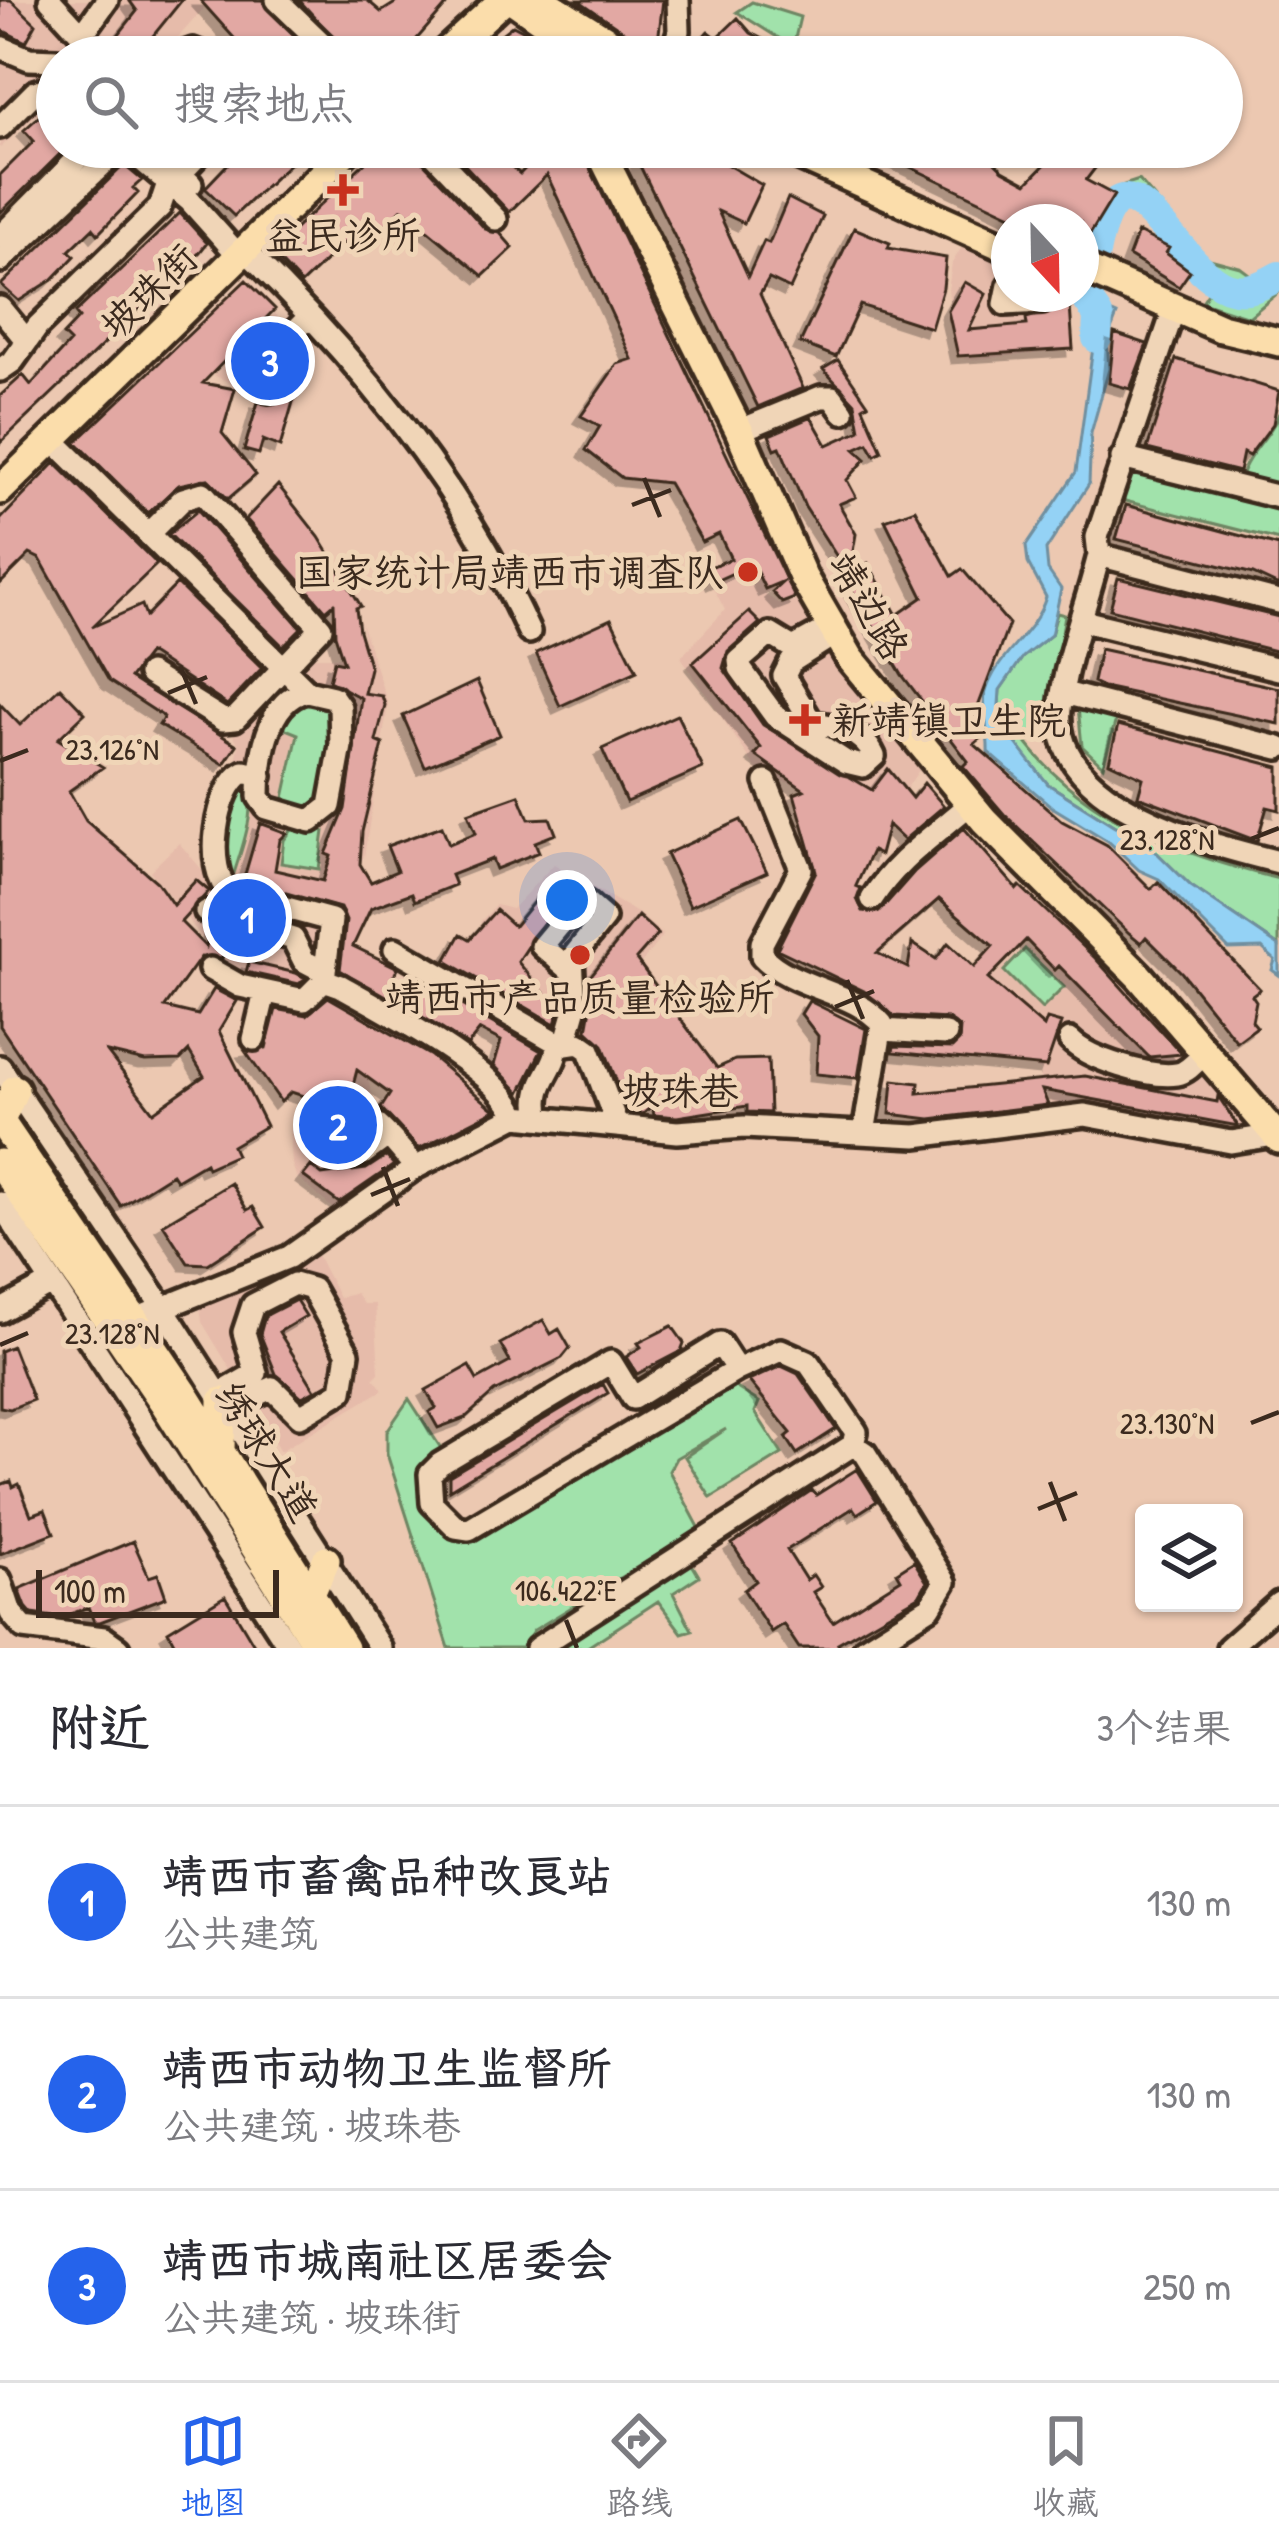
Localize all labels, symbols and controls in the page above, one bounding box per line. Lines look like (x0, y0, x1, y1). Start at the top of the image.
search box (36, 36, 1243, 168)
icon: search (78, 69, 144, 135)
text: 搜索地点 (174, 72, 354, 133)
marker: 益民诊所 (327, 174, 359, 206)
north arrow (991, 204, 1099, 312)
place label: 益民诊所 (265, 208, 421, 261)
street label: 坡珠街 (87, 231, 208, 350)
pin: 3 (231, 316, 309, 406)
street label: 靖边路 (817, 542, 922, 670)
place label: 国家统计局靖西市调查队 (295, 545, 724, 598)
marker: 国家统计局靖西市调查队 (735, 559, 761, 585)
place label: 新靖镇卫生院 (832, 693, 1066, 746)
marker: 新靖镇卫生院 (789, 704, 821, 736)
text: 23.126°N (65, 729, 159, 769)
text: 23.128°N (1120, 819, 1214, 859)
your location (537, 870, 597, 930)
pin: 1 (208, 873, 286, 963)
marker: 靖西市产品质量检验所 (567, 942, 593, 968)
place label: 靖西市产品质量检验所 (385, 970, 775, 1023)
street label: 坡珠巷 (621, 1062, 739, 1117)
pin: 2 (299, 1080, 377, 1170)
text: 23.128°N (65, 1313, 159, 1353)
street label: 绣球大道 (204, 1371, 331, 1531)
text: 23.130°N (1120, 1403, 1214, 1443)
map controls (1135, 1504, 1243, 1612)
button: layers (1135, 1504, 1243, 1612)
scale bar (36, 1564, 279, 1617)
text: 100 m (54, 1569, 126, 1613)
text: 106.422°E (515, 1570, 617, 1610)
text: 附近 (48, 1692, 150, 1761)
text: 3个结果 (1097, 1700, 1231, 1753)
text: 靖西市畜禽品种改良站 (162, 1845, 612, 1906)
text: 1 (80, 1875, 94, 1928)
text: 130 m (1146, 1875, 1231, 1928)
text: 公共建筑 (162, 1906, 318, 1959)
text: 靖西市动物卫生监督所 (162, 2037, 612, 2098)
text: 2 (78, 2067, 96, 2120)
text: 130 m (1146, 2067, 1231, 2120)
text: 公共建筑 · 坡珠巷 (162, 2098, 461, 2151)
text: 靖西市城南社区居委会 (162, 2229, 612, 2290)
text: 3 (78, 2259, 96, 2312)
text: 250 m (1143, 2259, 1231, 2312)
text: 公共建筑 · 坡珠街 (162, 2290, 461, 2343)
tab: 地图 (180, 2408, 246, 2524)
tab: 路线 (606, 2408, 672, 2524)
tab: 收藏 (1033, 2408, 1099, 2524)

